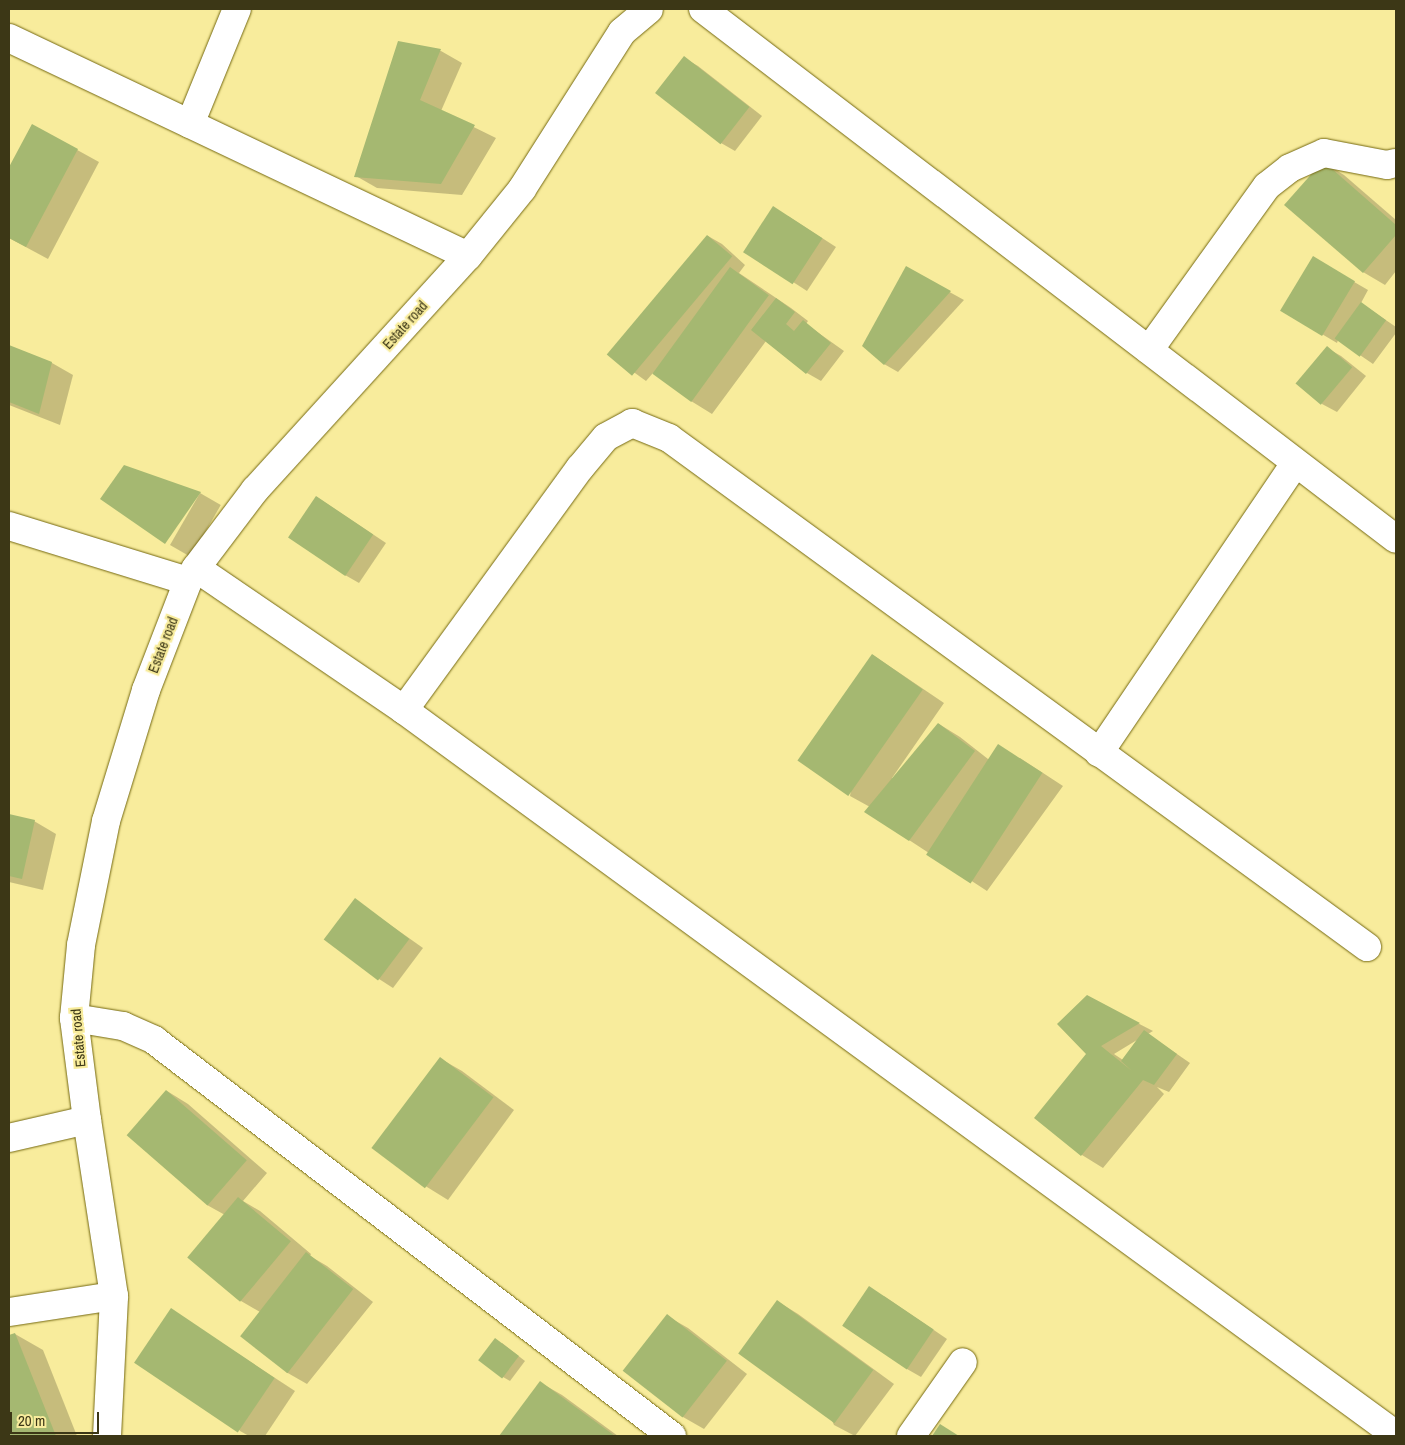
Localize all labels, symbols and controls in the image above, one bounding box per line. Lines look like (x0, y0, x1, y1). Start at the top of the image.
street label: Estate road (379, 298, 431, 352)
street label: Estate road (145, 615, 181, 675)
street label: Estate road (67, 1008, 89, 1068)
scale bar (12, 1402, 101, 1434)
text: 20 m (18, 1410, 45, 1431)

